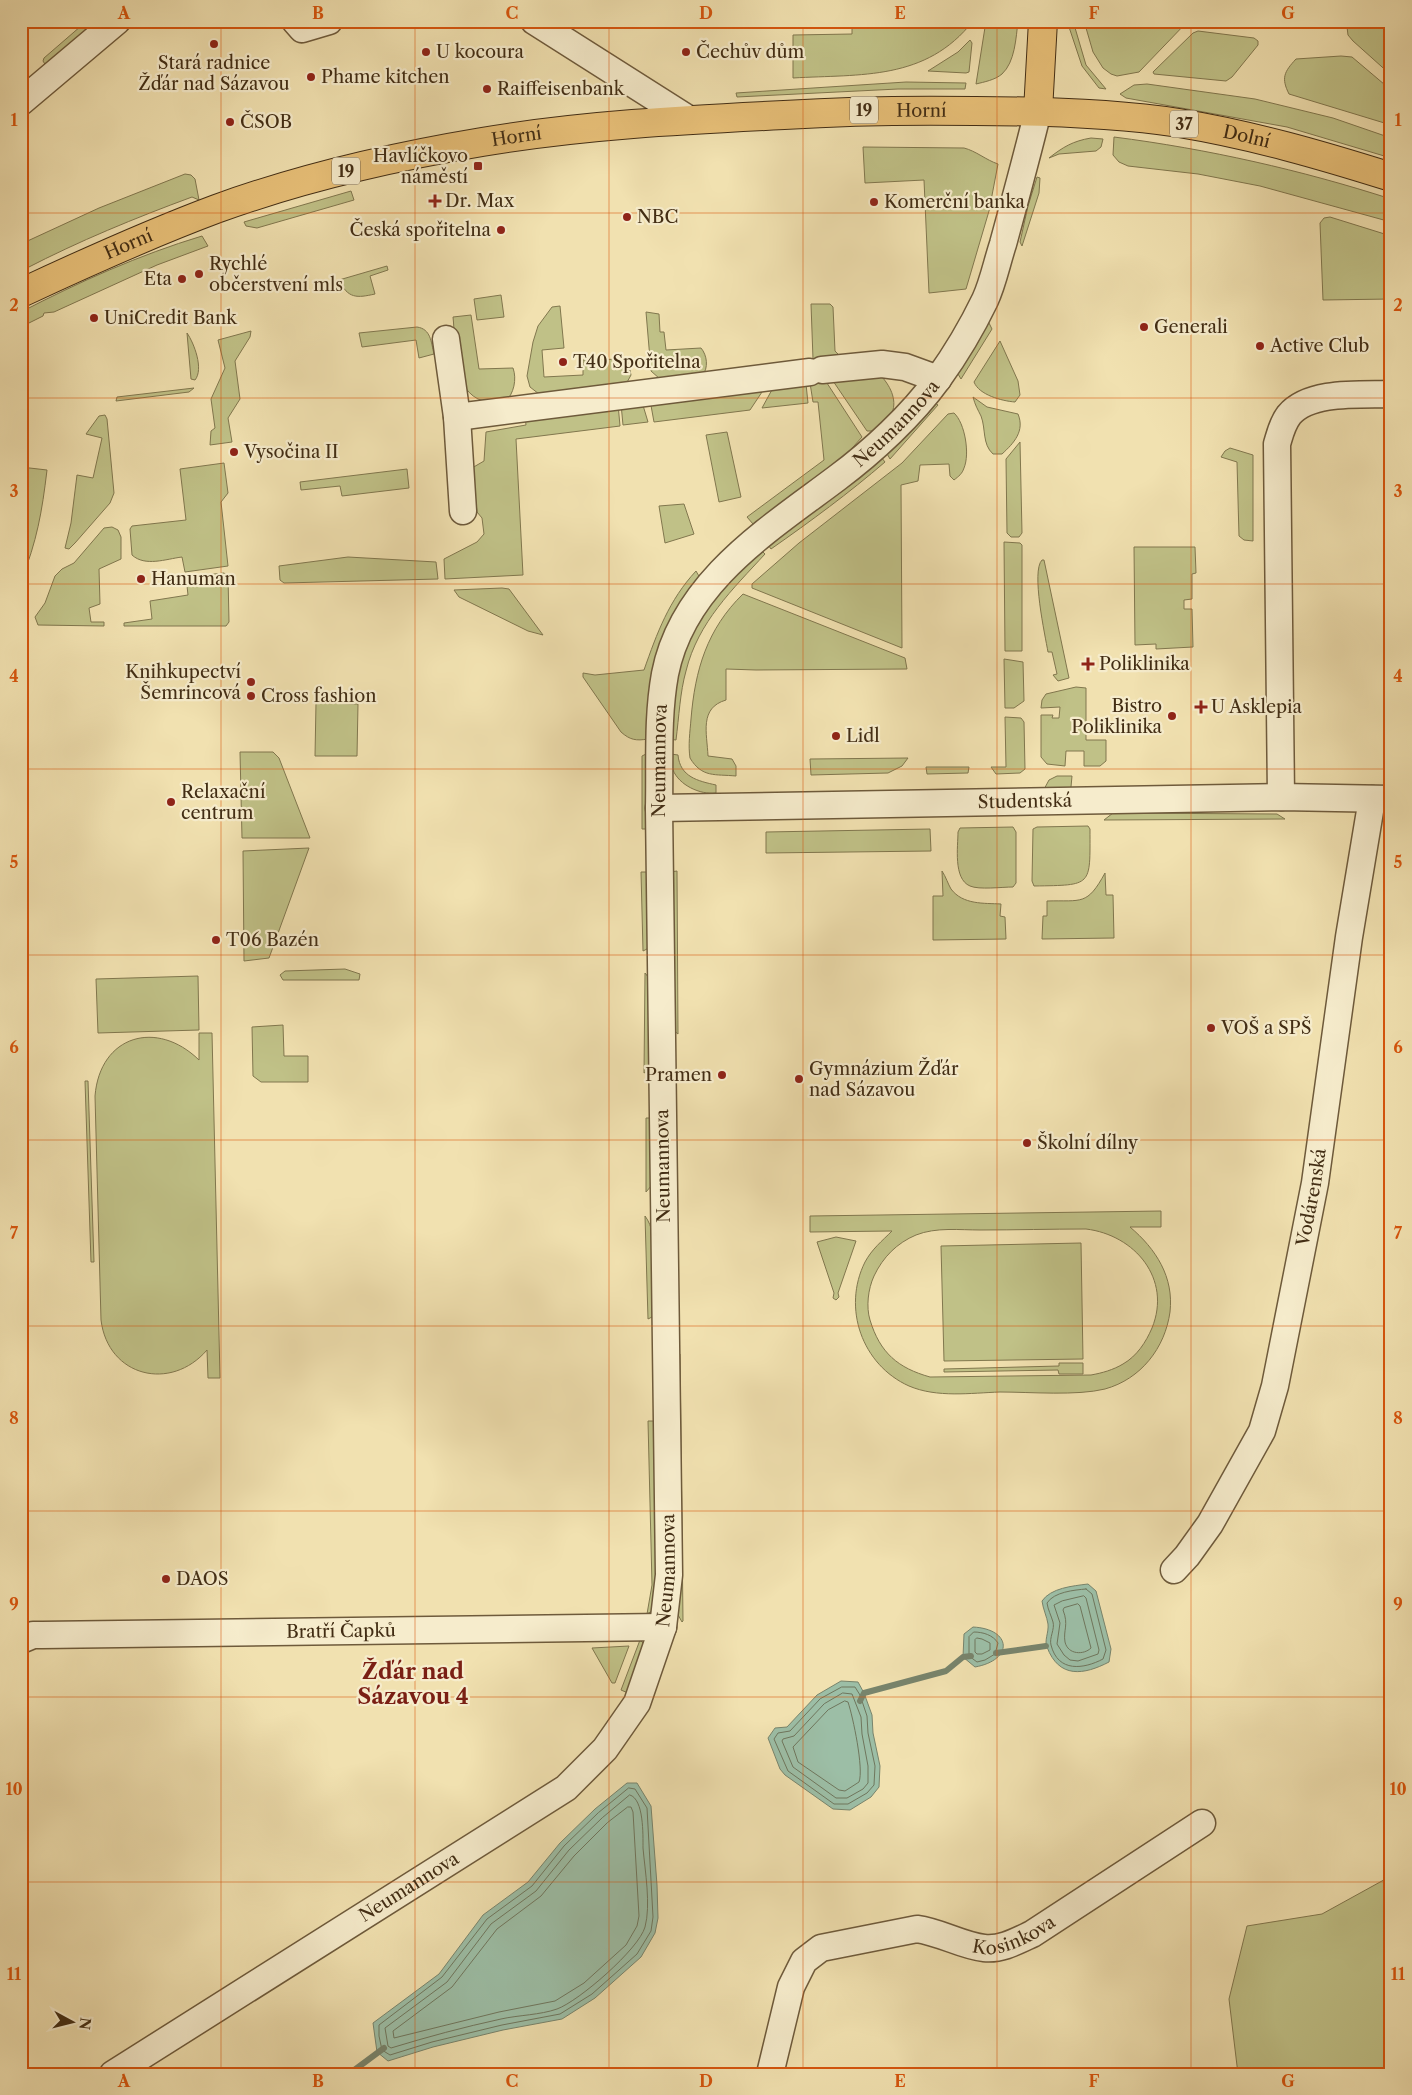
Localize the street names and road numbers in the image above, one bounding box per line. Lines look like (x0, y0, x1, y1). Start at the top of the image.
road number: 19 (850, 96, 878, 124)
street label: Horní (896, 100, 947, 122)
road number: 37 (1170, 110, 1198, 138)
street label: Dolní (1221, 121, 1273, 153)
street label: Horní (490, 122, 543, 151)
road number: 19 (332, 158, 360, 185)
street label: Horní (101, 224, 156, 264)
street label: Neumannova (849, 375, 944, 472)
street label: Neumannova (648, 703, 672, 818)
street label: Studentská (978, 790, 1073, 813)
street label: Neumannova (651, 1109, 675, 1223)
street label: Vodárenská (1292, 1147, 1331, 1249)
street label: Neumannova (652, 1513, 680, 1628)
street label: Bratří Čapků (286, 1618, 396, 1643)
street label: Neumannova (355, 1847, 463, 1927)
street label: Kosinkova (971, 1910, 1060, 1960)

